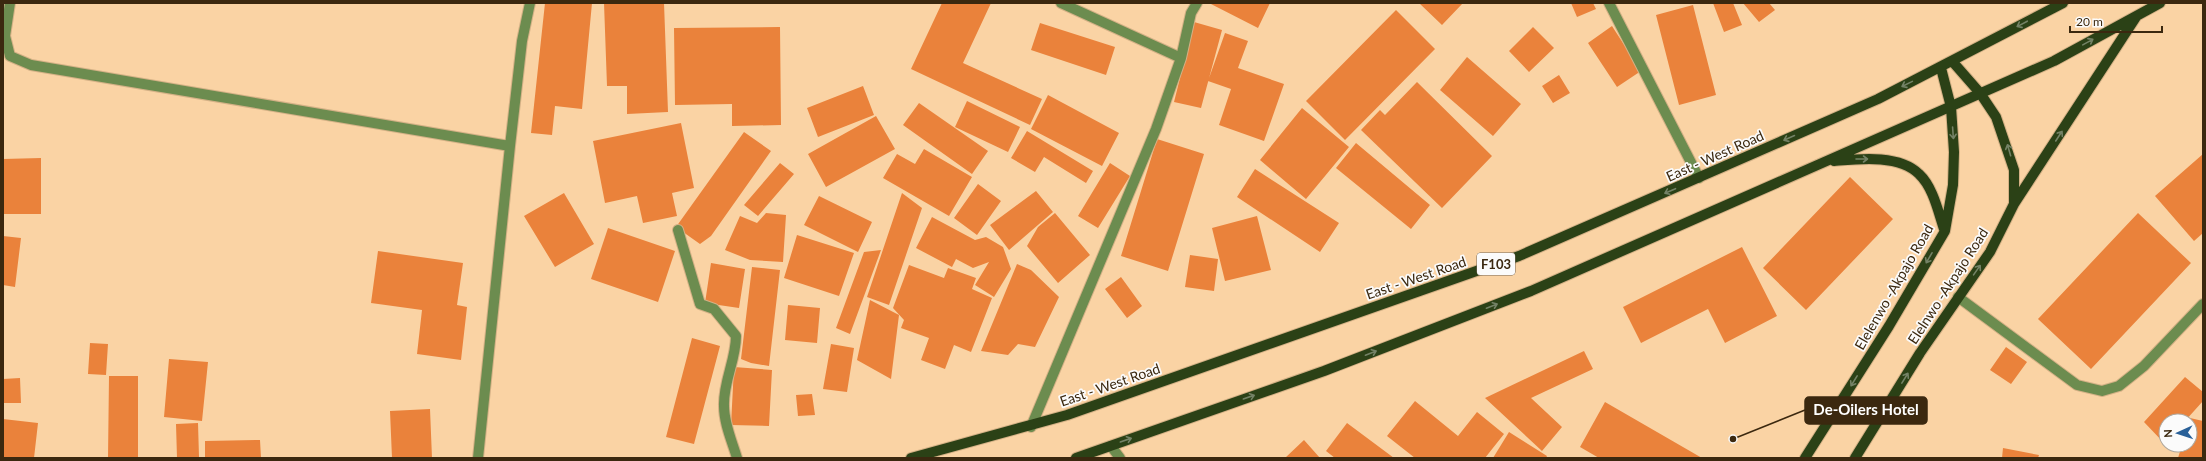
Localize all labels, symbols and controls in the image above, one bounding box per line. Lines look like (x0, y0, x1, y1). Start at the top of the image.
scale bar (2070, 8, 2162, 34)
text: 20 m (2076, 14, 2103, 29)
one-way arrow (2016, 21, 2028, 29)
one-way arrow (2082, 38, 2094, 46)
one-way arrow (1901, 81, 1913, 88)
street label: East - West Road (1663, 126, 1766, 185)
one-way arrow (1949, 126, 1956, 139)
one-way arrow (2055, 131, 2063, 142)
one-way arrow (1783, 135, 1795, 142)
one-way arrow (2004, 144, 2012, 157)
one-way arrow (1855, 155, 1868, 163)
one-way arrow (1664, 188, 1676, 195)
street label: Elelenwo -Akpajo Road (1851, 221, 1936, 353)
street label: Elelnwo -Akpajo Road (1904, 225, 1991, 347)
street label: East - West Road (1363, 252, 1468, 303)
one-way arrow (1924, 252, 1932, 264)
road number: F103 (1477, 253, 1515, 275)
one-way arrow (1973, 264, 1981, 275)
one-way arrow (1486, 301, 1498, 309)
one-way arrow (1365, 348, 1377, 356)
street label: East - West Road (1057, 359, 1162, 410)
one-way arrow (1901, 373, 1909, 384)
one-way arrow (1850, 375, 1858, 386)
one-way arrow (1243, 393, 1255, 401)
callout: De-Oilers Hotel (1805, 397, 1927, 424)
text: De-Oilers Hotel (1813, 400, 1919, 418)
north arrow (2158, 413, 2198, 453)
text: N (2161, 429, 2174, 438)
one-way arrow (1120, 436, 1132, 444)

